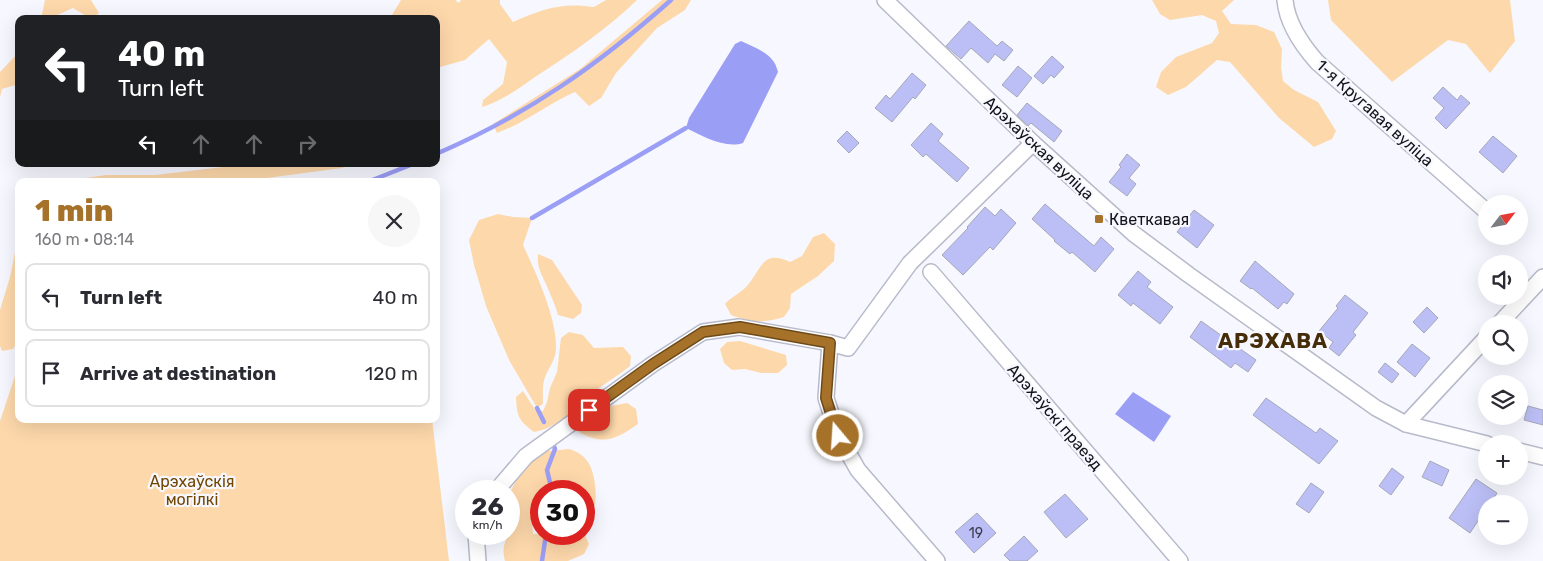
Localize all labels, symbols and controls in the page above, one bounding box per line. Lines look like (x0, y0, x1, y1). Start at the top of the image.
text: 40 m (118, 33, 205, 75)
icon: left (35, 35, 100, 100)
street label: 1-я Кругавая вуліца (1313, 56, 1437, 170)
text: Turn left (118, 75, 204, 102)
street label: Арэхаўская вуліца (980, 92, 1098, 204)
icon: left (134, 130, 162, 158)
icon: ahead (187, 130, 215, 158)
icon: ahead (240, 130, 268, 158)
icon: right (293, 130, 321, 158)
text: 1 min (35, 193, 113, 229)
button: close (368, 195, 420, 247)
north arrow (1478, 195, 1528, 245)
map controls (1478, 195, 1528, 545)
place label: Кветкавая (1109, 210, 1189, 229)
marker: Кветкавая (1093, 213, 1105, 225)
text: 160 m · 08:14 (35, 230, 134, 249)
button: sound (1478, 255, 1528, 305)
icon: left (37, 283, 65, 311)
text: Turn left (80, 286, 162, 309)
text: 40 m (373, 286, 418, 309)
button: search (1478, 315, 1528, 365)
district label: АРЭХАВА (1218, 328, 1328, 353)
icon: arrive (37, 359, 65, 387)
street label: Арэхаўскі праезд (1004, 360, 1107, 474)
text: Arrive at destination (80, 362, 276, 385)
text: 120 m (365, 362, 418, 385)
button: layers (1478, 375, 1528, 425)
pin (568, 389, 610, 431)
icon: arrive (575, 396, 603, 424)
position arrow (811, 409, 863, 461)
button: + (1478, 435, 1528, 485)
park label: Арэхаўскія могілкі (149, 472, 235, 509)
speed limit sign: 30 (530, 480, 595, 545)
text: 26 (471, 492, 504, 521)
button: − (1478, 495, 1528, 545)
text: km/h (473, 518, 502, 532)
house number: 19 (969, 525, 983, 542)

